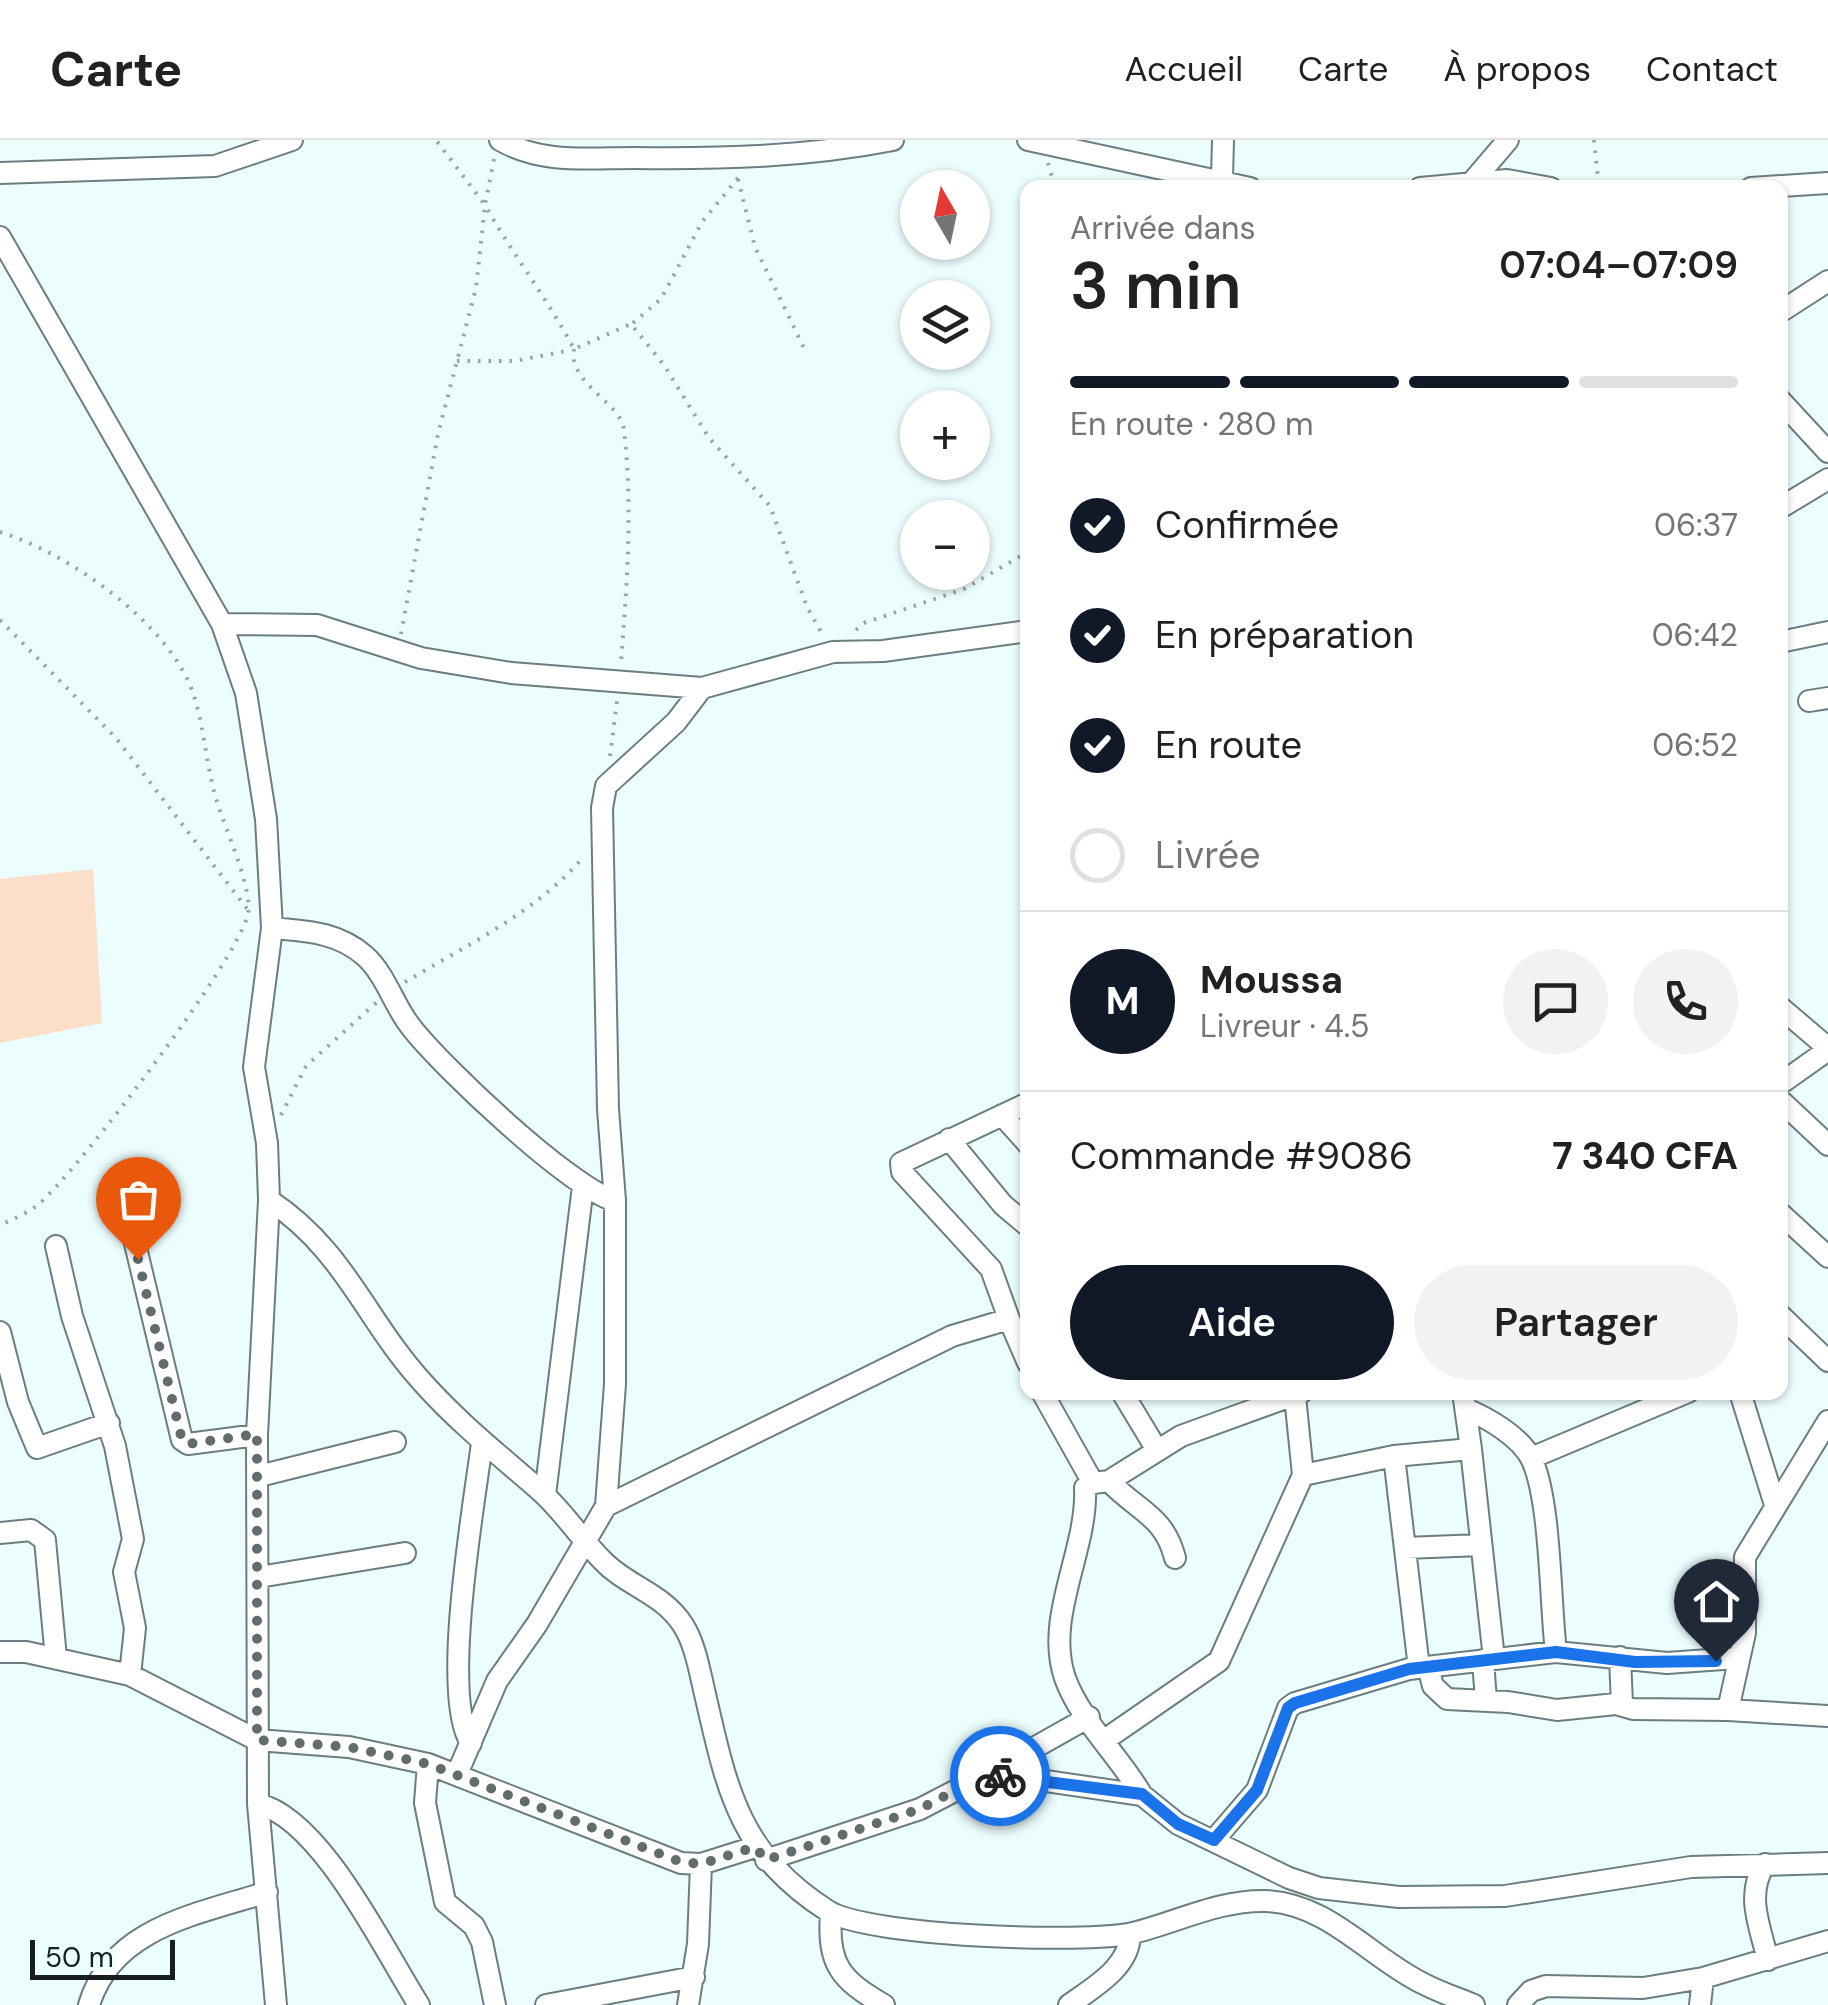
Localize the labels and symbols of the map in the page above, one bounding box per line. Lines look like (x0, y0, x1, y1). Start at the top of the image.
north arrow (900, 170, 990, 260)
pin (96, 1157, 181, 1260)
pin (1674, 1559, 1759, 1662)
courier (950, 1726, 1050, 1826)
scale bar (30, 1935, 175, 1980)

